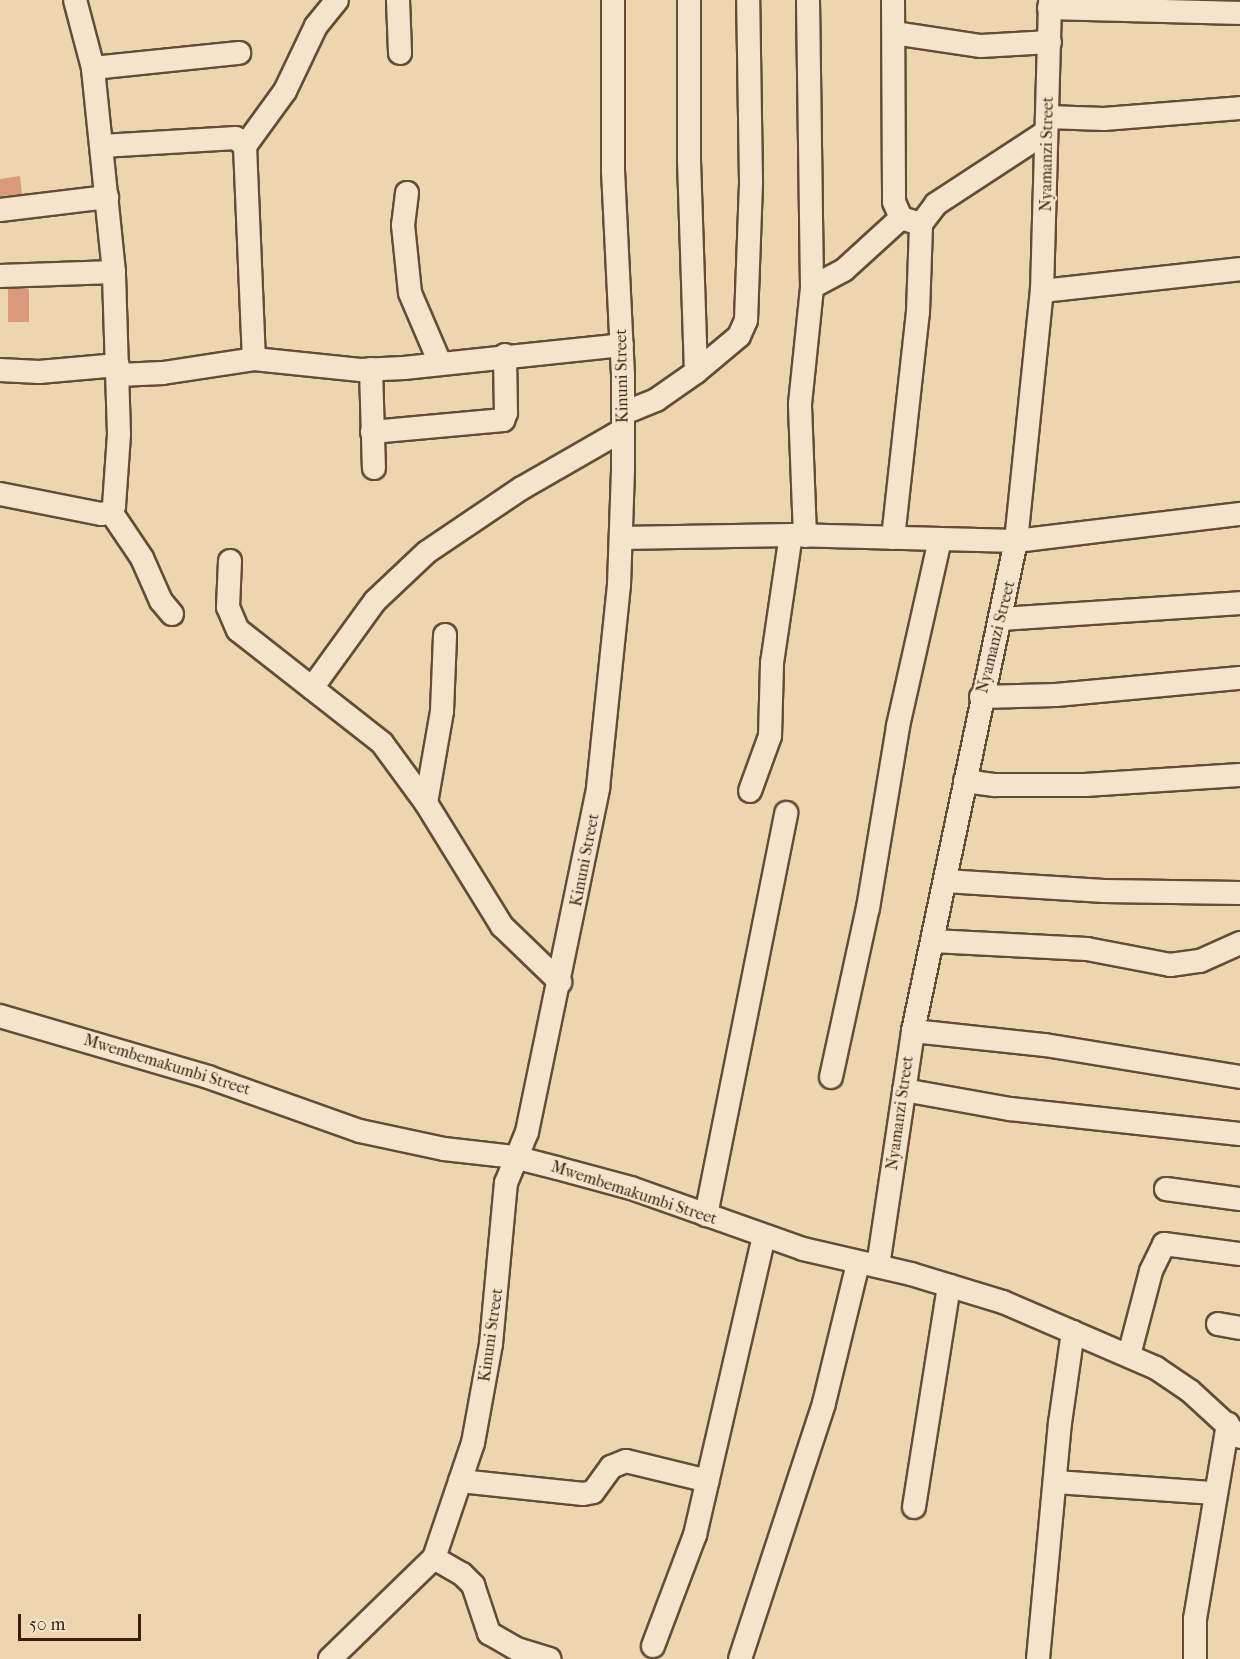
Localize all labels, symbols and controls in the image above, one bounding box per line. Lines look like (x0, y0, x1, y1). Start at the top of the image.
street label: Nyamanzi Street (1036, 96, 1058, 212)
street label: Kinuni Street (612, 329, 632, 423)
street label: Nyamanzi Street (973, 579, 1019, 695)
street label: Kinuni Street (567, 812, 603, 908)
street label: Mwembemakumbi Street (81, 1030, 253, 1100)
street label: Nyamanzi Street (882, 1055, 918, 1171)
street label: Mwembemakumbi Street (549, 1157, 719, 1229)
street label: Kinuni Street (475, 1287, 507, 1383)
scale bar (21, 1602, 144, 1640)
text: 50 m (29, 1614, 65, 1635)

